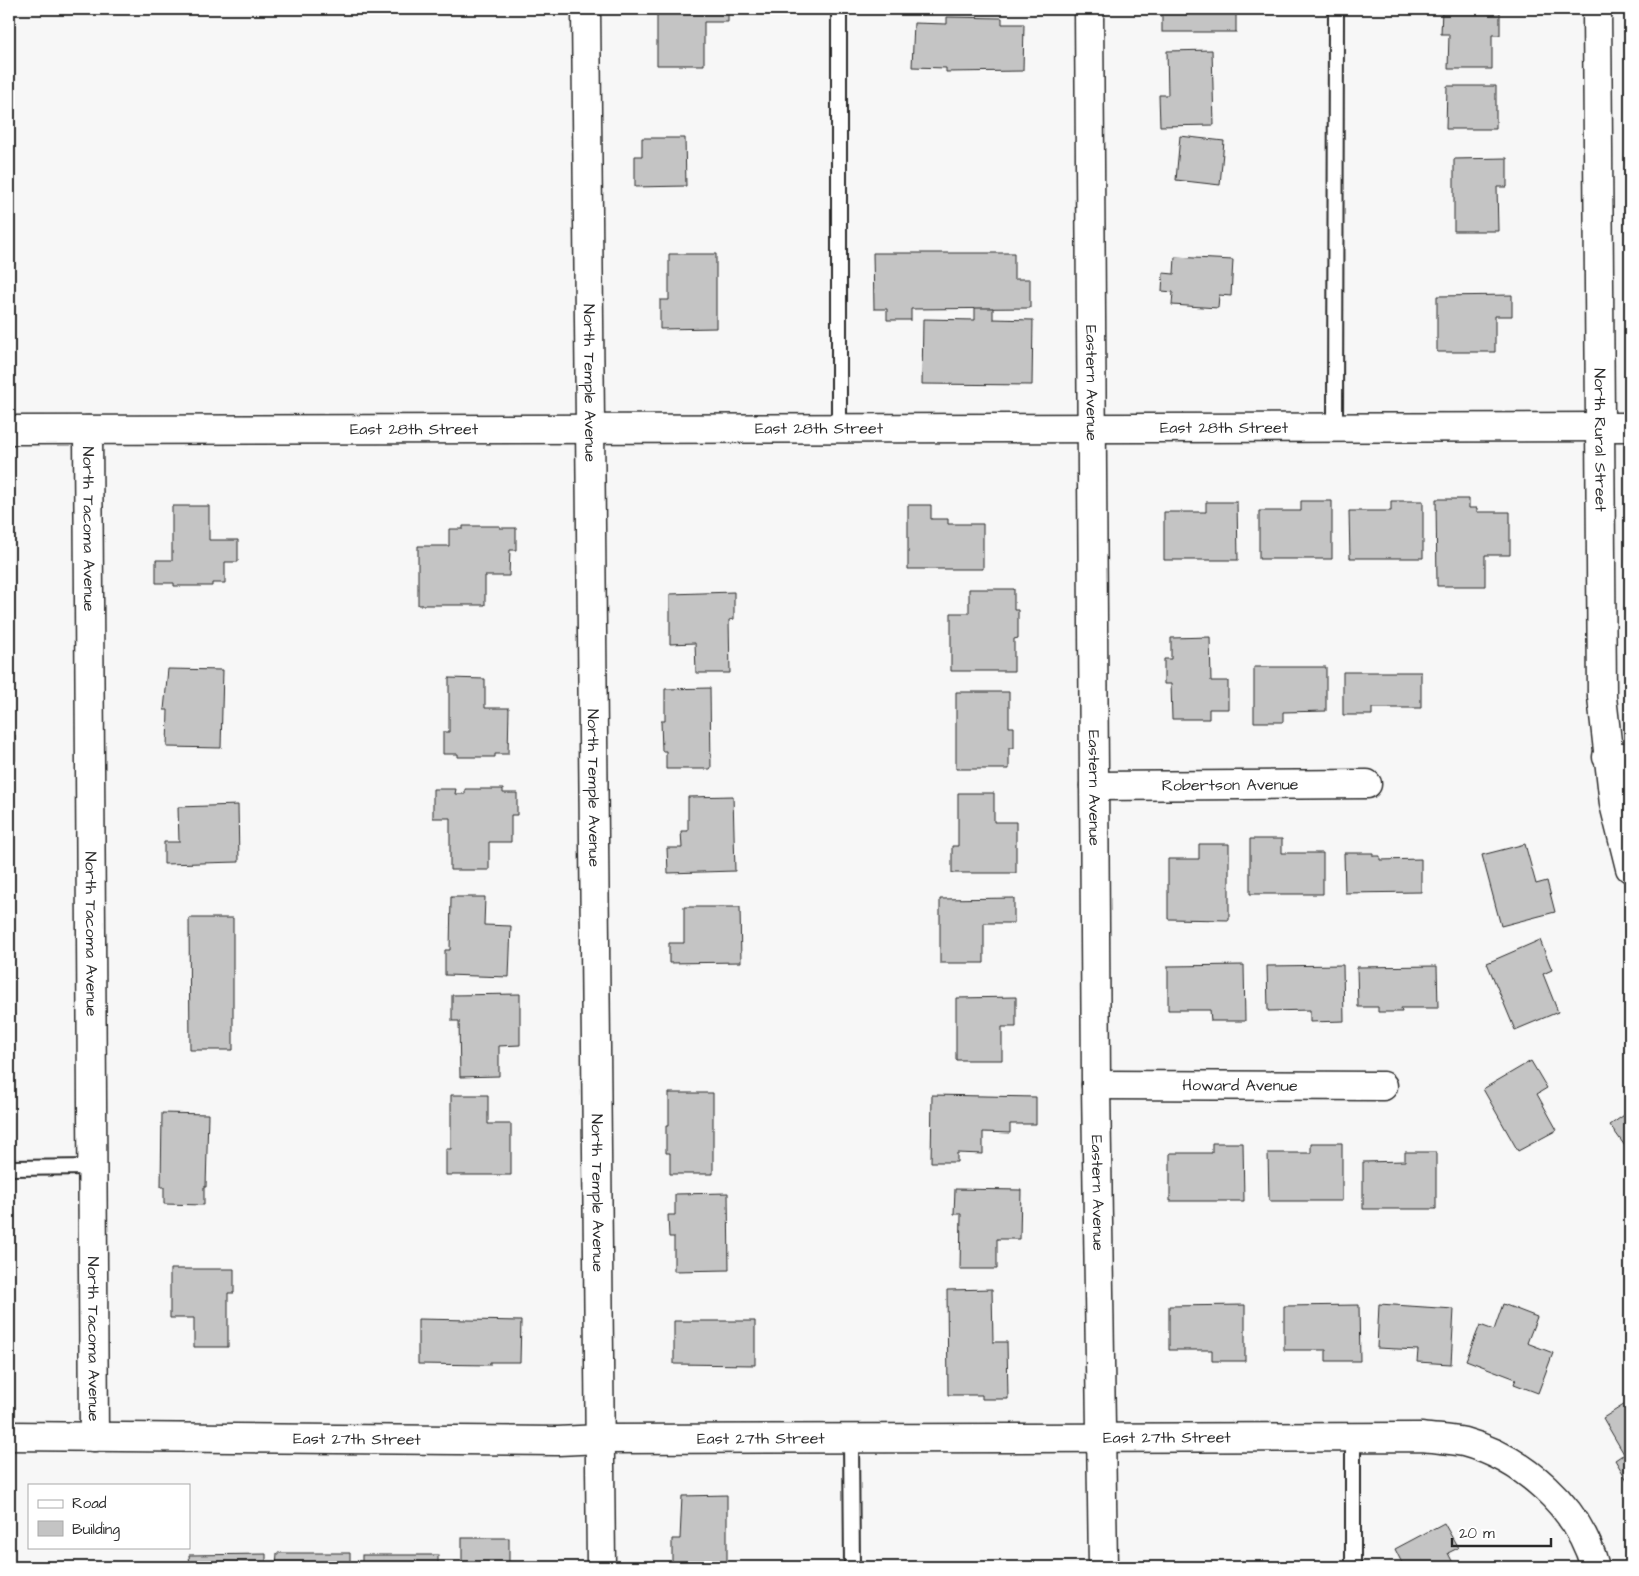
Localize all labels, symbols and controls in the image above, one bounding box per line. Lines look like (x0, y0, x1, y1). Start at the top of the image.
street label: North Temple Avenue (578, 304, 601, 463)
street label: Eastern Avenue (1080, 325, 1103, 441)
street label: North Rural Street (1589, 368, 1612, 512)
street label: East 28th Street (755, 417, 884, 440)
street label: East 28th Street (1160, 417, 1289, 439)
street label: East 28th Street (350, 418, 479, 440)
street label: North Tacoma Avenue (77, 446, 100, 612)
street label: North Temple Avenue (582, 709, 605, 868)
street label: Eastern Avenue (1083, 730, 1105, 846)
street label: Robertson Avenue (1162, 774, 1299, 797)
street label: North Tacoma Avenue (80, 851, 102, 1017)
street label: Howard Avenue (1182, 1074, 1298, 1097)
street label: North Temple Avenue (586, 1114, 609, 1272)
street label: Eastern Avenue (1086, 1135, 1109, 1251)
street label: North Tacoma Avenue (82, 1256, 105, 1422)
street label: East 27th Street (1103, 1426, 1231, 1449)
street label: East 27th Street (697, 1427, 825, 1450)
street label: East 27th Street (293, 1428, 421, 1451)
legend (28, 1484, 190, 1548)
text: Road (72, 1493, 107, 1514)
scale bar (1452, 1516, 1550, 1548)
text: Building (72, 1519, 120, 1541)
text: 20 m (1459, 1523, 1495, 1544)

